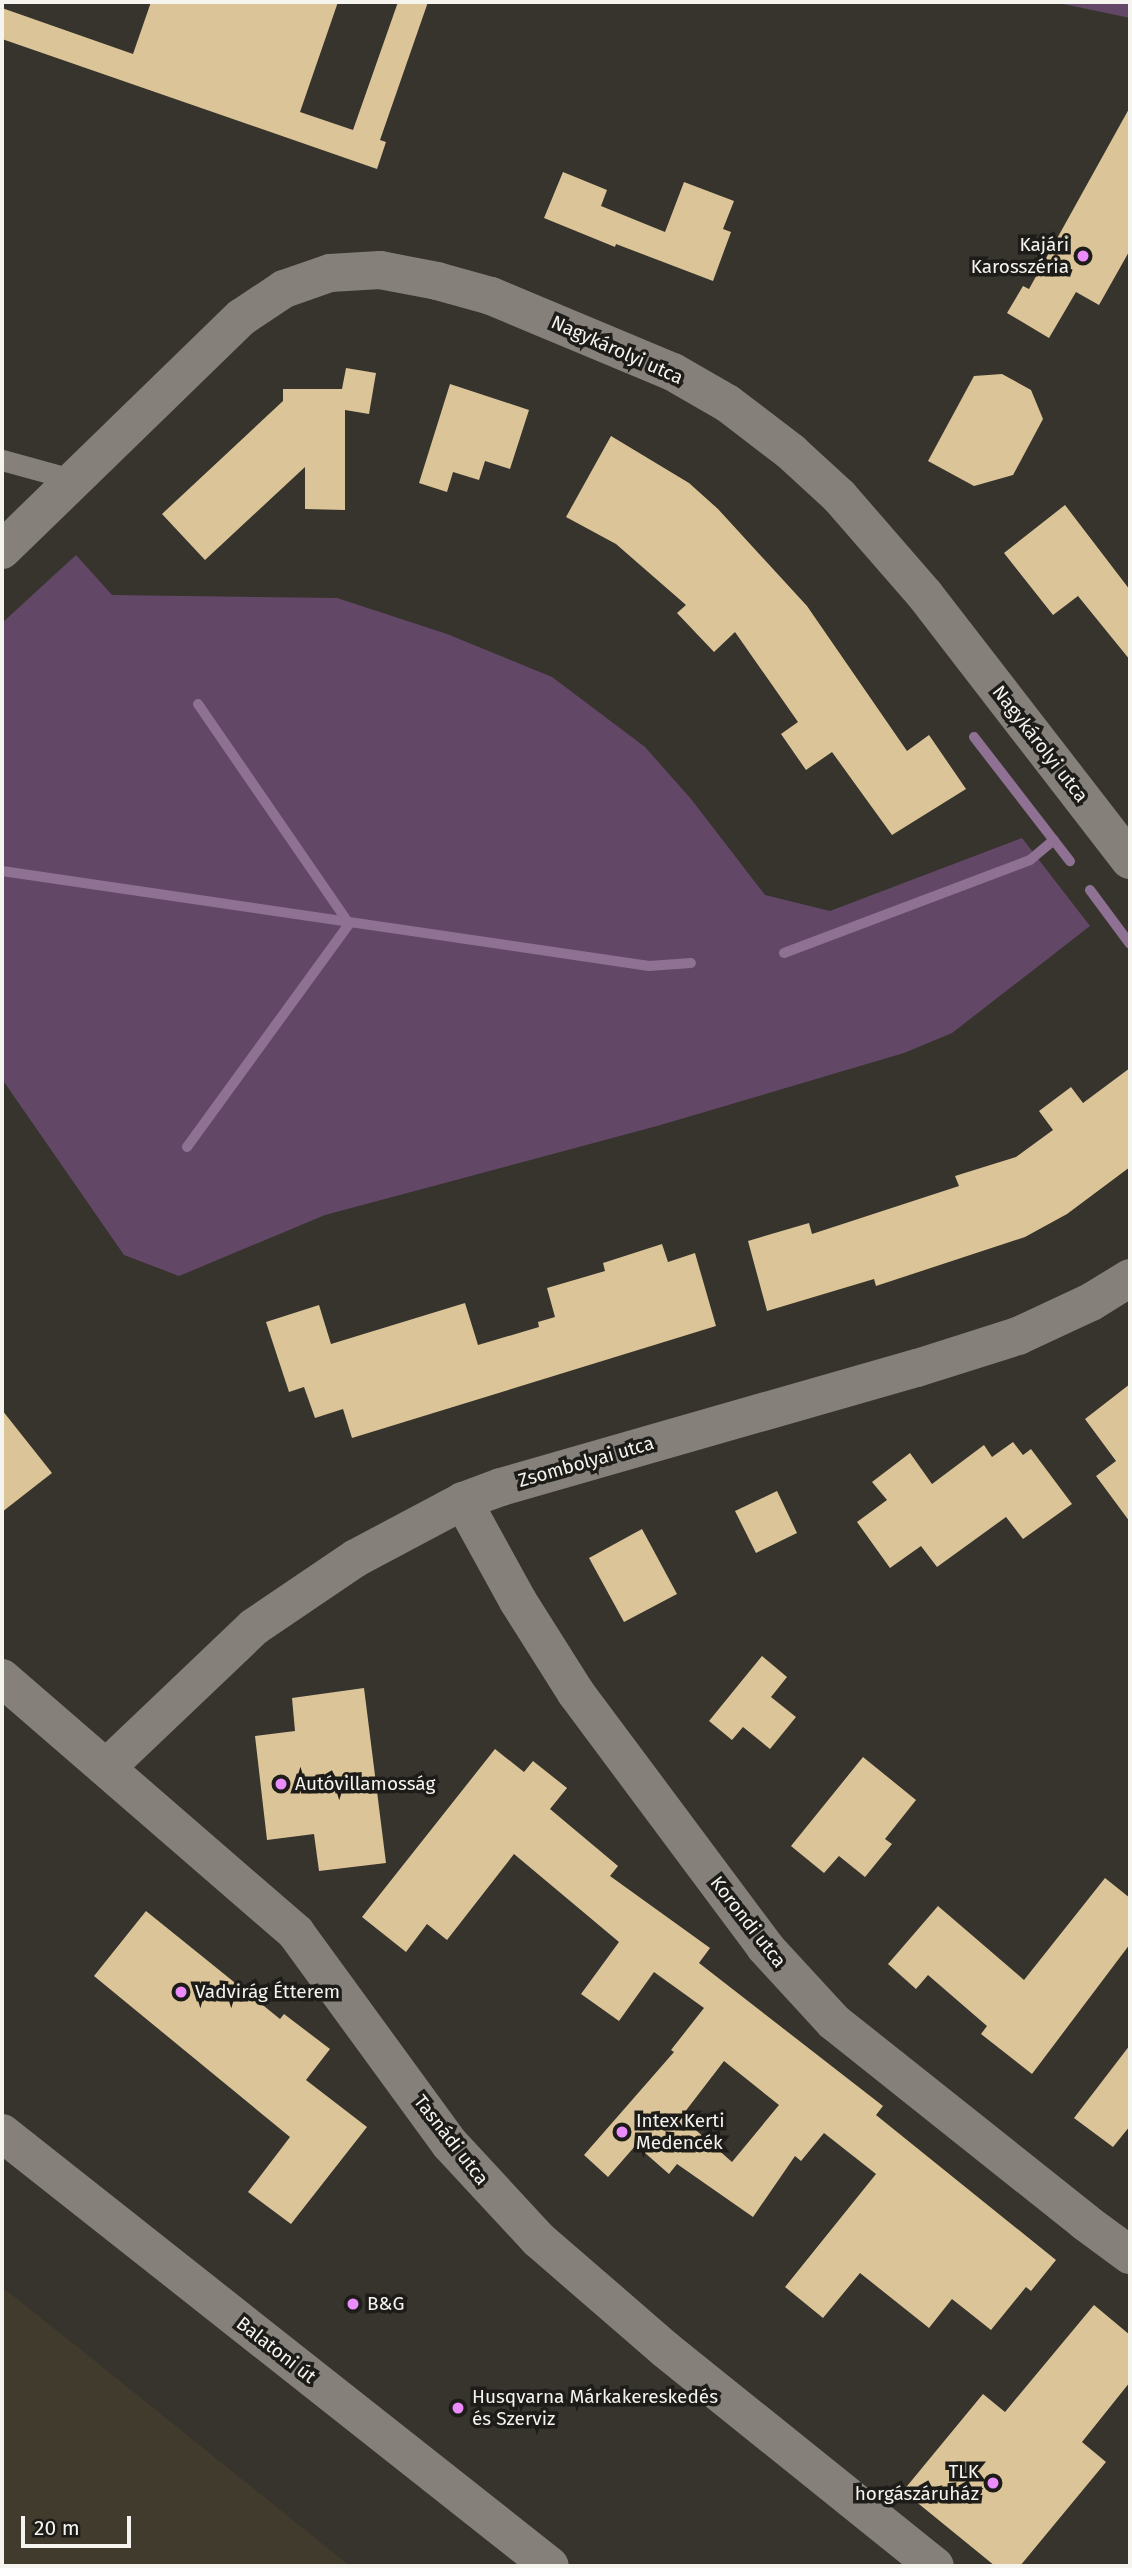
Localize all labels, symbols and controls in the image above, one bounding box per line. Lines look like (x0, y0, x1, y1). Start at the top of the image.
place label: Kajári Karosszéria (971, 234, 1069, 278)
marker: Kajári Karosszéria (1075, 248, 1091, 264)
street label: Nagykárolyi utca (548, 311, 686, 389)
street label: Nagykárolyi utca (987, 681, 1093, 807)
street label: Zsombolyai utca (515, 1432, 657, 1492)
place label: Autóvillamosság (295, 1773, 435, 1795)
marker: Autóvillamosság (273, 1776, 289, 1792)
street label: Korondi utca (705, 1872, 791, 1972)
place label: Vadvirág Étterem (195, 1981, 340, 2003)
marker: Vadvirág Étterem (173, 1984, 189, 2000)
street label: Tasnádi utca (409, 2090, 493, 2190)
place label: Intex Kerti Medencék (636, 2110, 725, 2154)
marker: Intex Kerti Medencék (614, 2124, 630, 2140)
place label: B&G (367, 2293, 404, 2315)
marker: B&G (345, 2296, 361, 2312)
street label: Balatoni út (232, 2312, 320, 2388)
place label: Husqvarna Márkakereskedés és Szerviz (472, 2386, 718, 2430)
marker: Husqvarna Márkakereskedés és Szerviz (450, 2400, 466, 2416)
place label: TLK horgászáruház (855, 2461, 979, 2505)
marker: TLK horgászáruház (985, 2475, 1001, 2491)
scale bar (24, 2502, 135, 2546)
text: 20 m (34, 2515, 80, 2541)

